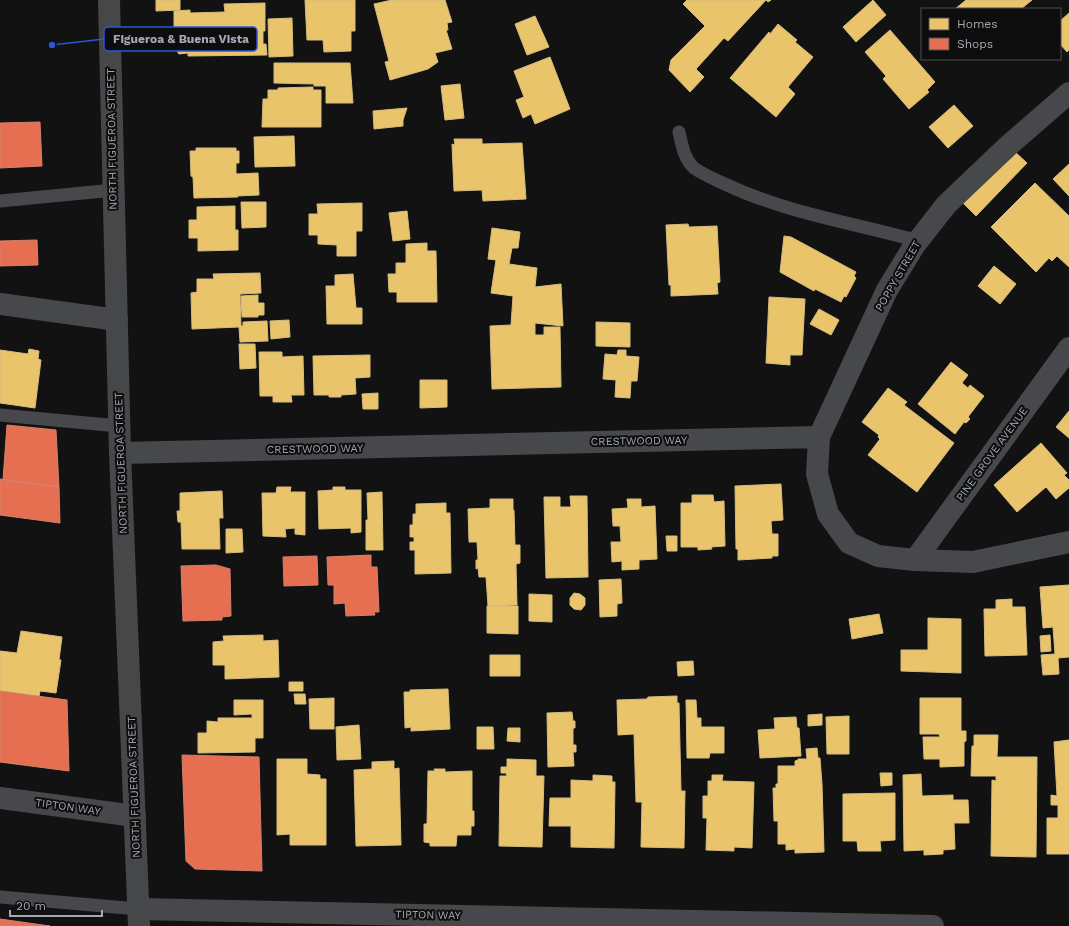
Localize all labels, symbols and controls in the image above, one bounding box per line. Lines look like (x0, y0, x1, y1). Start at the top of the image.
legend (921, 8, 1061, 60)
text: Homes (957, 17, 998, 31)
callout: Figueroa & Buena Vista (104, 27, 257, 51)
text: Figueroa & Buena Vista (113, 32, 249, 46)
text: Shops (957, 37, 993, 51)
street label: NORTH FIGUEROA STREET (104, 68, 120, 210)
street label: POPPY STREET (873, 238, 924, 314)
street label: NORTH FIGUEROA STREET (112, 392, 130, 534)
street label: PINE GROVE AVENUE (953, 404, 1031, 504)
street label: CRESTWOOD WAY (591, 434, 688, 448)
street label: CRESTWOOD WAY (267, 442, 364, 456)
street label: NORTH FIGUEROA STREET (125, 716, 143, 858)
street label: TIPTON WAY (35, 796, 102, 818)
scale bar (10, 892, 102, 918)
text: 20 m (16, 899, 46, 913)
street label: TIPTON WAY (395, 908, 462, 922)

